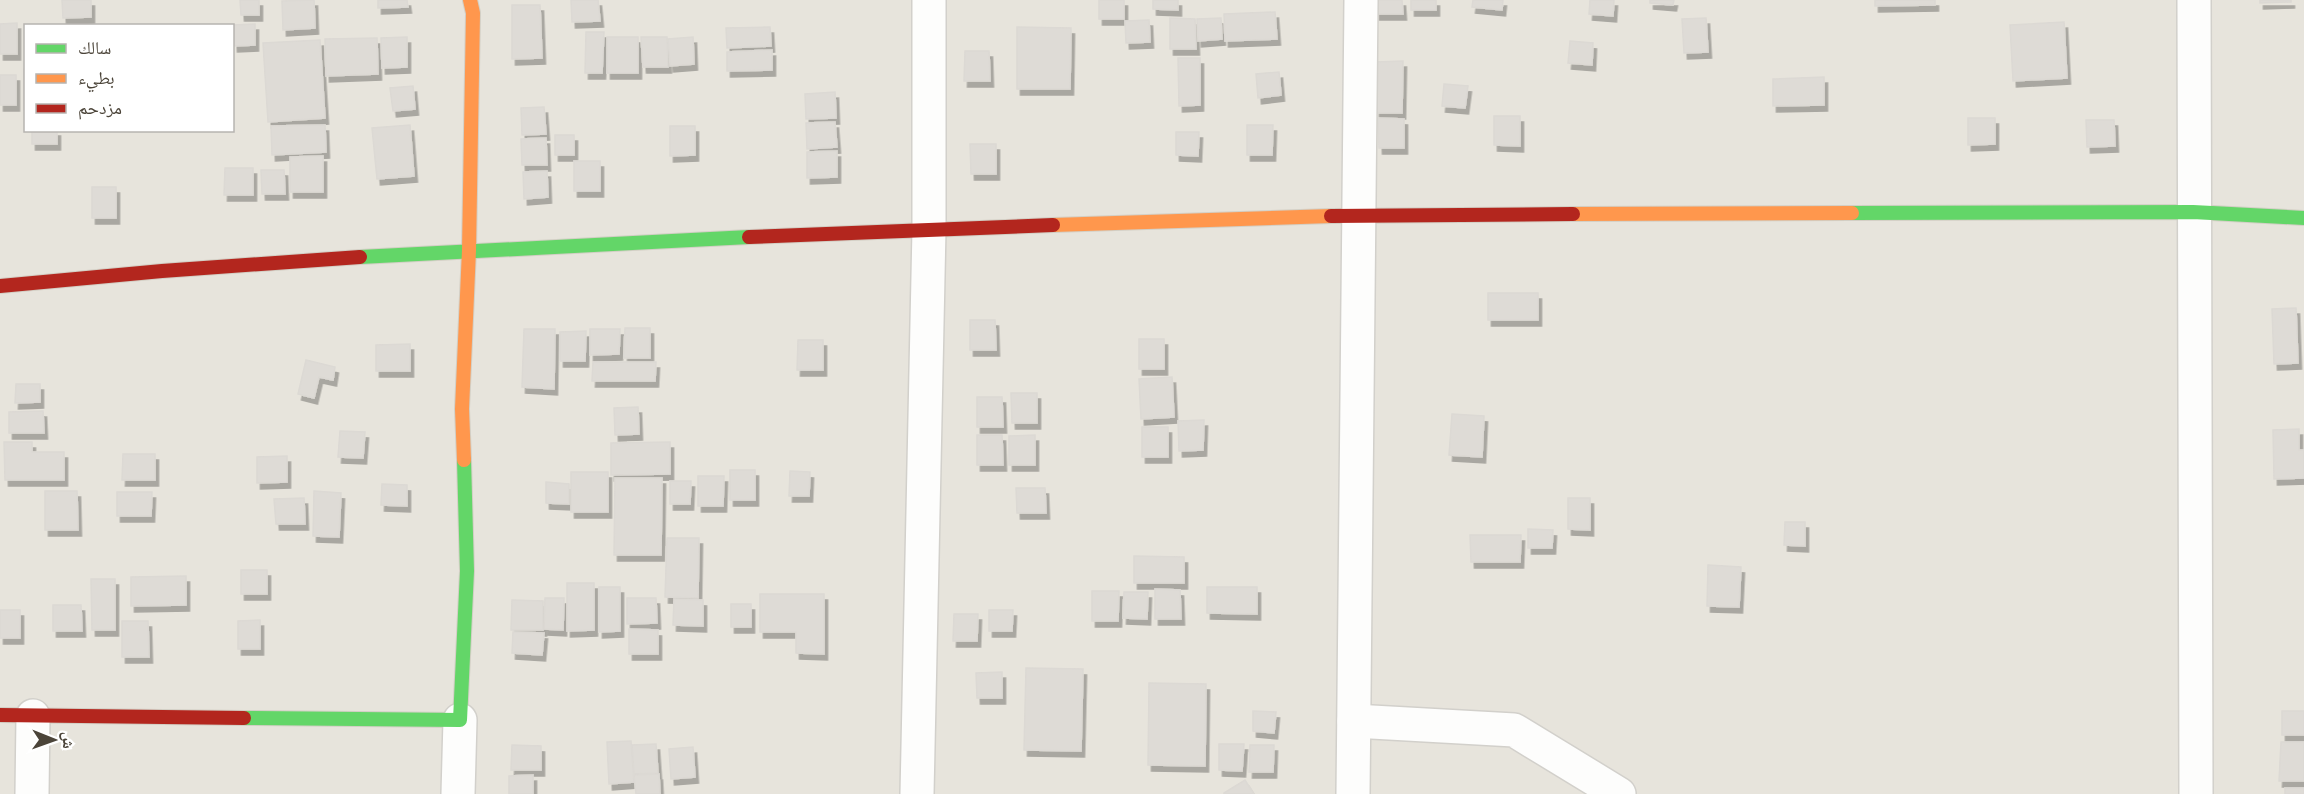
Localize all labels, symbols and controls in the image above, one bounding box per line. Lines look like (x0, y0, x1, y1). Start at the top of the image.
legend (24, 24, 234, 132)
text: سالك (78, 37, 111, 59)
text: بطيء (78, 67, 115, 93)
text: مزدحم (78, 97, 122, 120)
north arrow (24, 710, 84, 770)
text: ش (58, 732, 78, 749)

